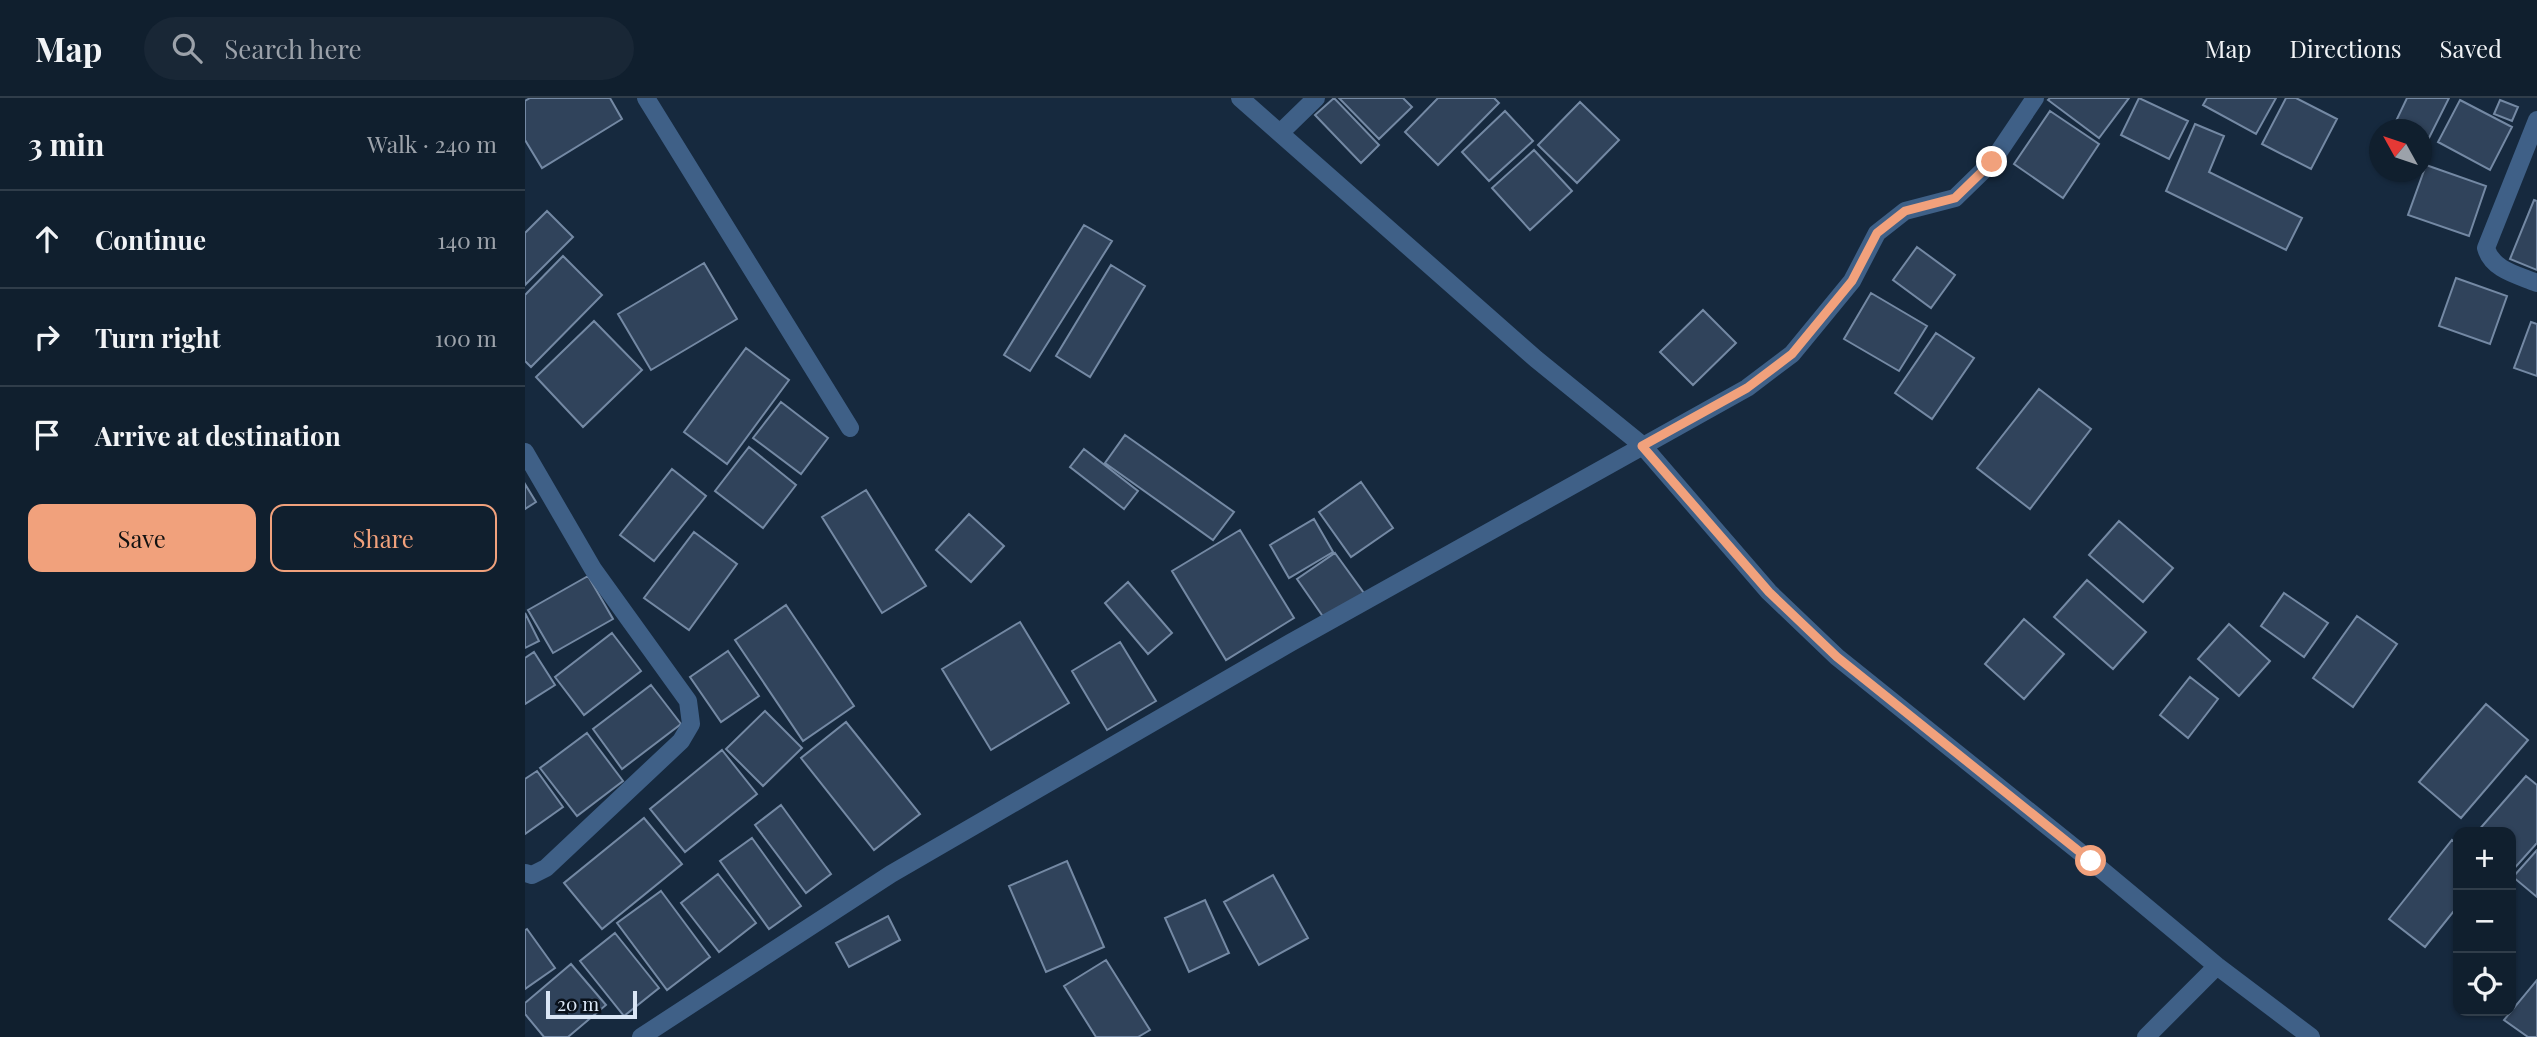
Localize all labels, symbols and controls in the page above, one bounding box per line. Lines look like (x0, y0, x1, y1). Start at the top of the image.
search box (144, 17, 634, 80)
text: Map (35, 26, 102, 70)
icon: search (168, 29, 206, 67)
text: Search here (224, 31, 362, 66)
text: Map (2205, 32, 2251, 64)
text: Directions (2289, 32, 2402, 64)
text: Saved (2440, 32, 2502, 64)
north arrow (2369, 119, 2432, 182)
text: 3 min (28, 124, 104, 164)
text: Walk · 240 m (367, 128, 497, 159)
route end (1976, 146, 2007, 177)
icon: ahead (28, 220, 66, 258)
text: Continue (95, 222, 206, 257)
text: 140 m (437, 224, 497, 255)
icon: right (28, 318, 66, 356)
text: Turn right (95, 320, 221, 355)
text: 100 m (435, 322, 497, 353)
icon: arrive (28, 416, 66, 454)
text: Arrive at destination (95, 418, 341, 453)
button: Save (28, 504, 256, 572)
button: Share (270, 504, 497, 572)
map controls (2453, 827, 2516, 1016)
button: + (2453, 827, 2516, 890)
route start (2075, 845, 2106, 876)
button: − (2453, 890, 2516, 953)
button: locate (2453, 953, 2516, 1016)
scale bar (546, 988, 637, 1020)
text: 20 m (557, 990, 599, 1016)

